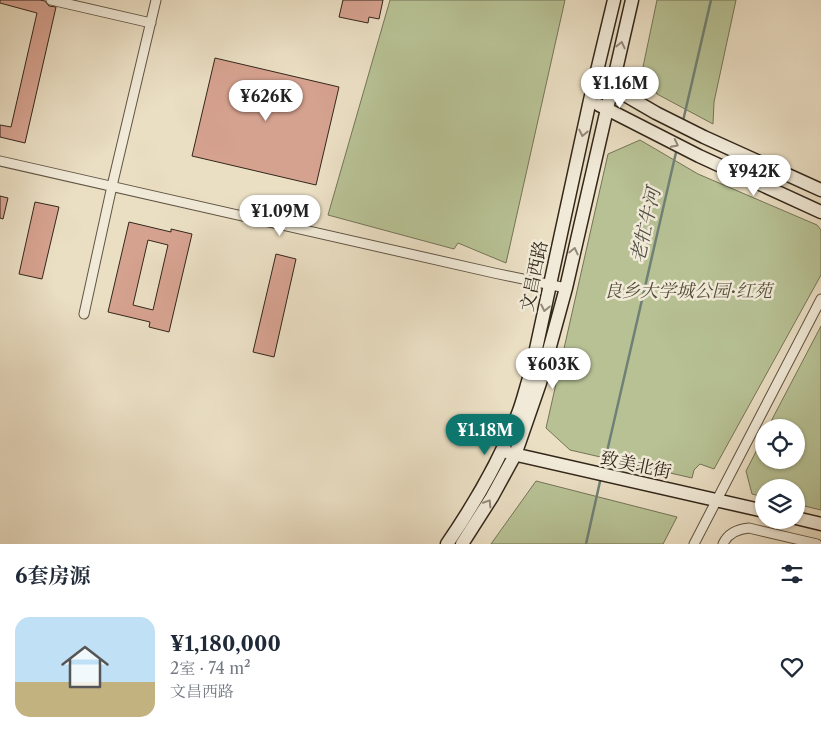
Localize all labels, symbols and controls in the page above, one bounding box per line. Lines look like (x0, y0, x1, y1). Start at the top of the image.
one-way arrow (615, 40, 626, 49)
pin: ¥1.16M (579, 66, 661, 109)
text: ¥1.16M (592, 73, 648, 93)
pin: ¥626K (231, 80, 301, 122)
text: ¥626K (240, 86, 292, 106)
one-way arrow (578, 128, 589, 137)
one-way arrow (670, 138, 679, 148)
pin: ¥942K (719, 154, 789, 197)
text: ¥942K (728, 161, 780, 181)
water label: 老牤牛河 (626, 183, 666, 265)
pin: ¥1.09M (239, 194, 321, 237)
text: ¥1.09M (250, 201, 310, 221)
street label: 文昌西路 (516, 238, 552, 314)
one-way arrow (568, 246, 579, 255)
park label: 良乡大学城公园·红苑 (604, 280, 775, 302)
one-way arrow (540, 304, 551, 313)
pin: ¥603K (518, 348, 588, 390)
text: ¥603K (527, 354, 579, 374)
pin: ¥1.18M (444, 414, 526, 456)
map controls (755, 419, 805, 529)
button: locate (755, 419, 805, 469)
text: ¥1.18M (457, 420, 513, 440)
street label: 致美北街 (598, 447, 674, 483)
button: layers (755, 479, 805, 529)
one-way arrow (482, 499, 492, 508)
icon: filters (778, 560, 806, 588)
text: 6套房源 (15, 563, 91, 588)
text: ¥1,180,000 (170, 631, 281, 656)
icon: home (55, 637, 115, 697)
icon: heart (778, 653, 806, 681)
text: 2室 · 74 m² (170, 658, 251, 678)
text: 文昌西路 (170, 681, 234, 701)

